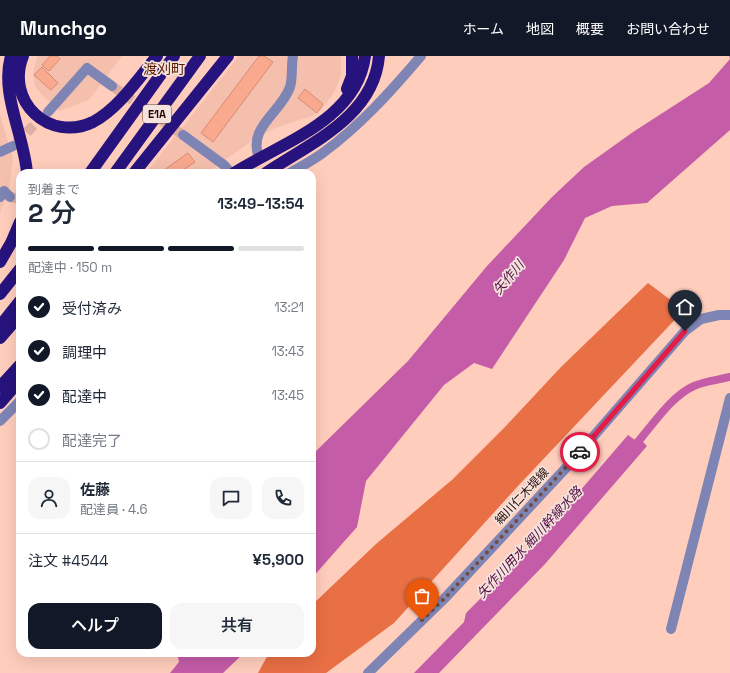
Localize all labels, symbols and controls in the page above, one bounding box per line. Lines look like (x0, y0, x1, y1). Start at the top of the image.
text: Munchgo (20, 16, 107, 41)
text: ホーム (462, 20, 504, 38)
text: 地図 (526, 20, 554, 38)
text: 概要 (576, 20, 604, 38)
text: お問い合わせ (626, 20, 710, 38)
district label: 渡刈町 (143, 60, 185, 78)
road number: E1A (143, 105, 171, 123)
text: 到着まで (28, 181, 80, 198)
text: 13:49–13:54 (217, 194, 304, 213)
text: 2 分 (28, 196, 76, 230)
water label: 矢作川 (489, 255, 529, 298)
text: 配達中 · 150 m (28, 259, 112, 276)
pin (668, 290, 702, 331)
icon: check (28, 296, 50, 318)
icon: home (674, 296, 696, 318)
text: 受付済み (62, 299, 122, 318)
text: 13:21 (274, 299, 304, 316)
icon: check (28, 340, 50, 362)
text: 調理中 (62, 343, 107, 362)
text: 13:43 (271, 343, 304, 360)
icon: check (28, 384, 50, 406)
text: 配達中 (62, 387, 107, 406)
text: 13:45 (272, 387, 304, 404)
text: 配達完了 (62, 431, 122, 450)
courier (560, 432, 600, 472)
icon: car (569, 441, 591, 463)
street label: 細川仁木堤線 (492, 464, 552, 528)
button: person (28, 477, 70, 519)
button: chat (210, 477, 252, 519)
button: phone (262, 477, 304, 519)
text: 佐藤 (80, 480, 110, 499)
water label: 矢作川用水 細川幹線水路 (473, 482, 586, 602)
text: 配達員 · 4.6 (80, 501, 147, 518)
text: ¥5,900 (253, 550, 304, 569)
text: 注文 #4544 (28, 551, 108, 570)
pin (405, 579, 439, 620)
icon: bag (411, 585, 433, 607)
button: ヘルプ (28, 603, 162, 649)
button: 共有 (170, 603, 304, 649)

